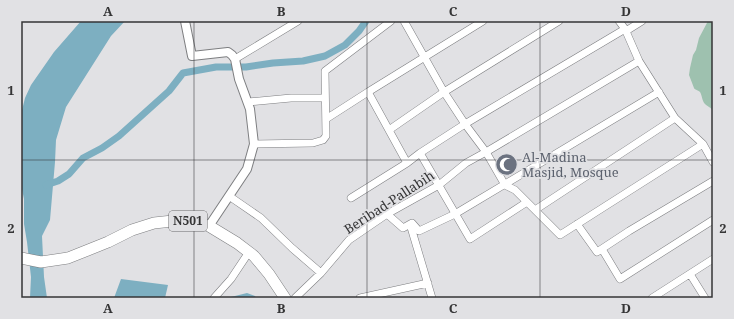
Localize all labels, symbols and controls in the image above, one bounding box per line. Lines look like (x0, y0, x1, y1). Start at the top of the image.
text: A (103, 2, 113, 20)
text: B (277, 2, 286, 20)
text: C (449, 2, 458, 20)
text: D (621, 2, 631, 20)
text: 1 (7, 81, 15, 99)
text: 1 (719, 81, 727, 99)
place label: Al-Madina Masjid, Mosque (522, 148, 619, 181)
mosque icon: Al-Madina Masjid, Mosque (494, 151, 520, 177)
street label: Beribad-Pallabih (340, 166, 438, 238)
road number: N501 (169, 211, 207, 231)
text: 2 (7, 219, 15, 237)
text: 2 (719, 219, 727, 237)
text: A (103, 299, 113, 317)
text: B (277, 299, 286, 317)
text: C (449, 299, 458, 317)
text: D (621, 299, 631, 317)

